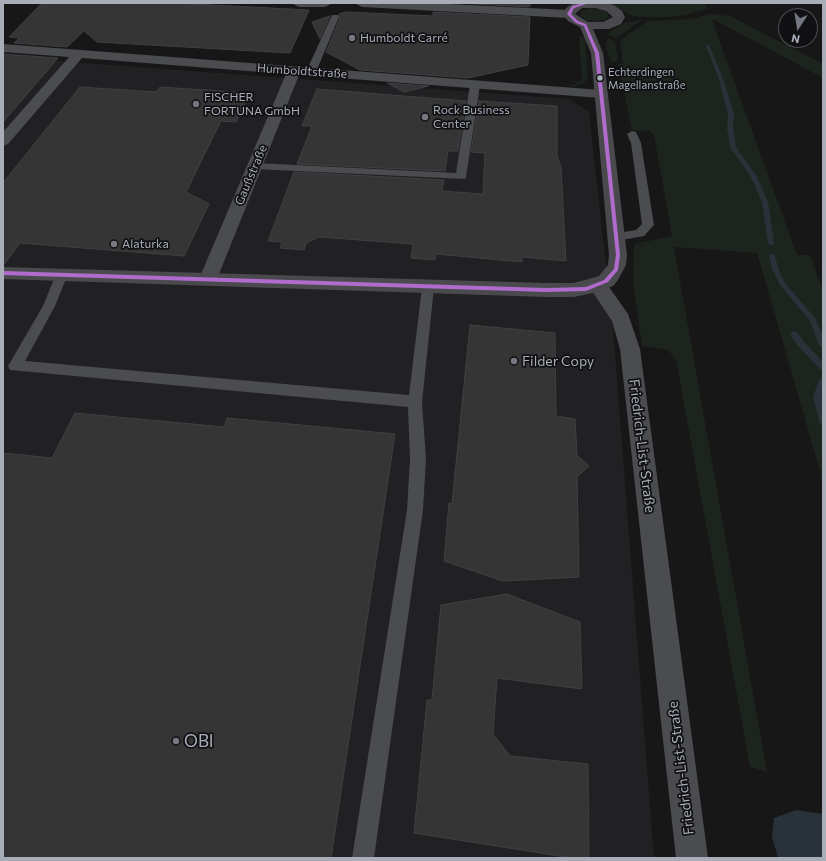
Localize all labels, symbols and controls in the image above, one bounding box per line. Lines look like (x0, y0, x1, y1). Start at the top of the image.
north arrow (778, 8, 818, 48)
place label: Humboldt Carré (360, 31, 448, 45)
text: N (790, 32, 801, 46)
marker: Humboldt Carré (347, 33, 357, 43)
street label: Humboldtstraße (256, 61, 348, 81)
place label: Echterdingen Magellanstraße (608, 65, 685, 91)
marker: Echterdingen Magellanstraße (595, 73, 605, 83)
place label: FISCHER FORTUNA GmbH (204, 90, 300, 118)
marker: FISCHER FORTUNA GmbH (191, 99, 201, 109)
place label: Rock Business Center (433, 103, 510, 131)
marker: Rock Business Center (420, 112, 430, 122)
street label: Gaußstraße (232, 143, 270, 207)
place label: Alaturka (122, 237, 169, 251)
marker: Alaturka (109, 239, 119, 249)
place label: Filder Copy (522, 353, 594, 369)
marker: Filder Copy (509, 356, 519, 366)
street label: Friedrich-List-Straße (625, 378, 659, 514)
street label: Friedrich-List-Straße (664, 700, 698, 836)
place label: OBI (184, 731, 214, 751)
marker: OBI (171, 736, 181, 746)

